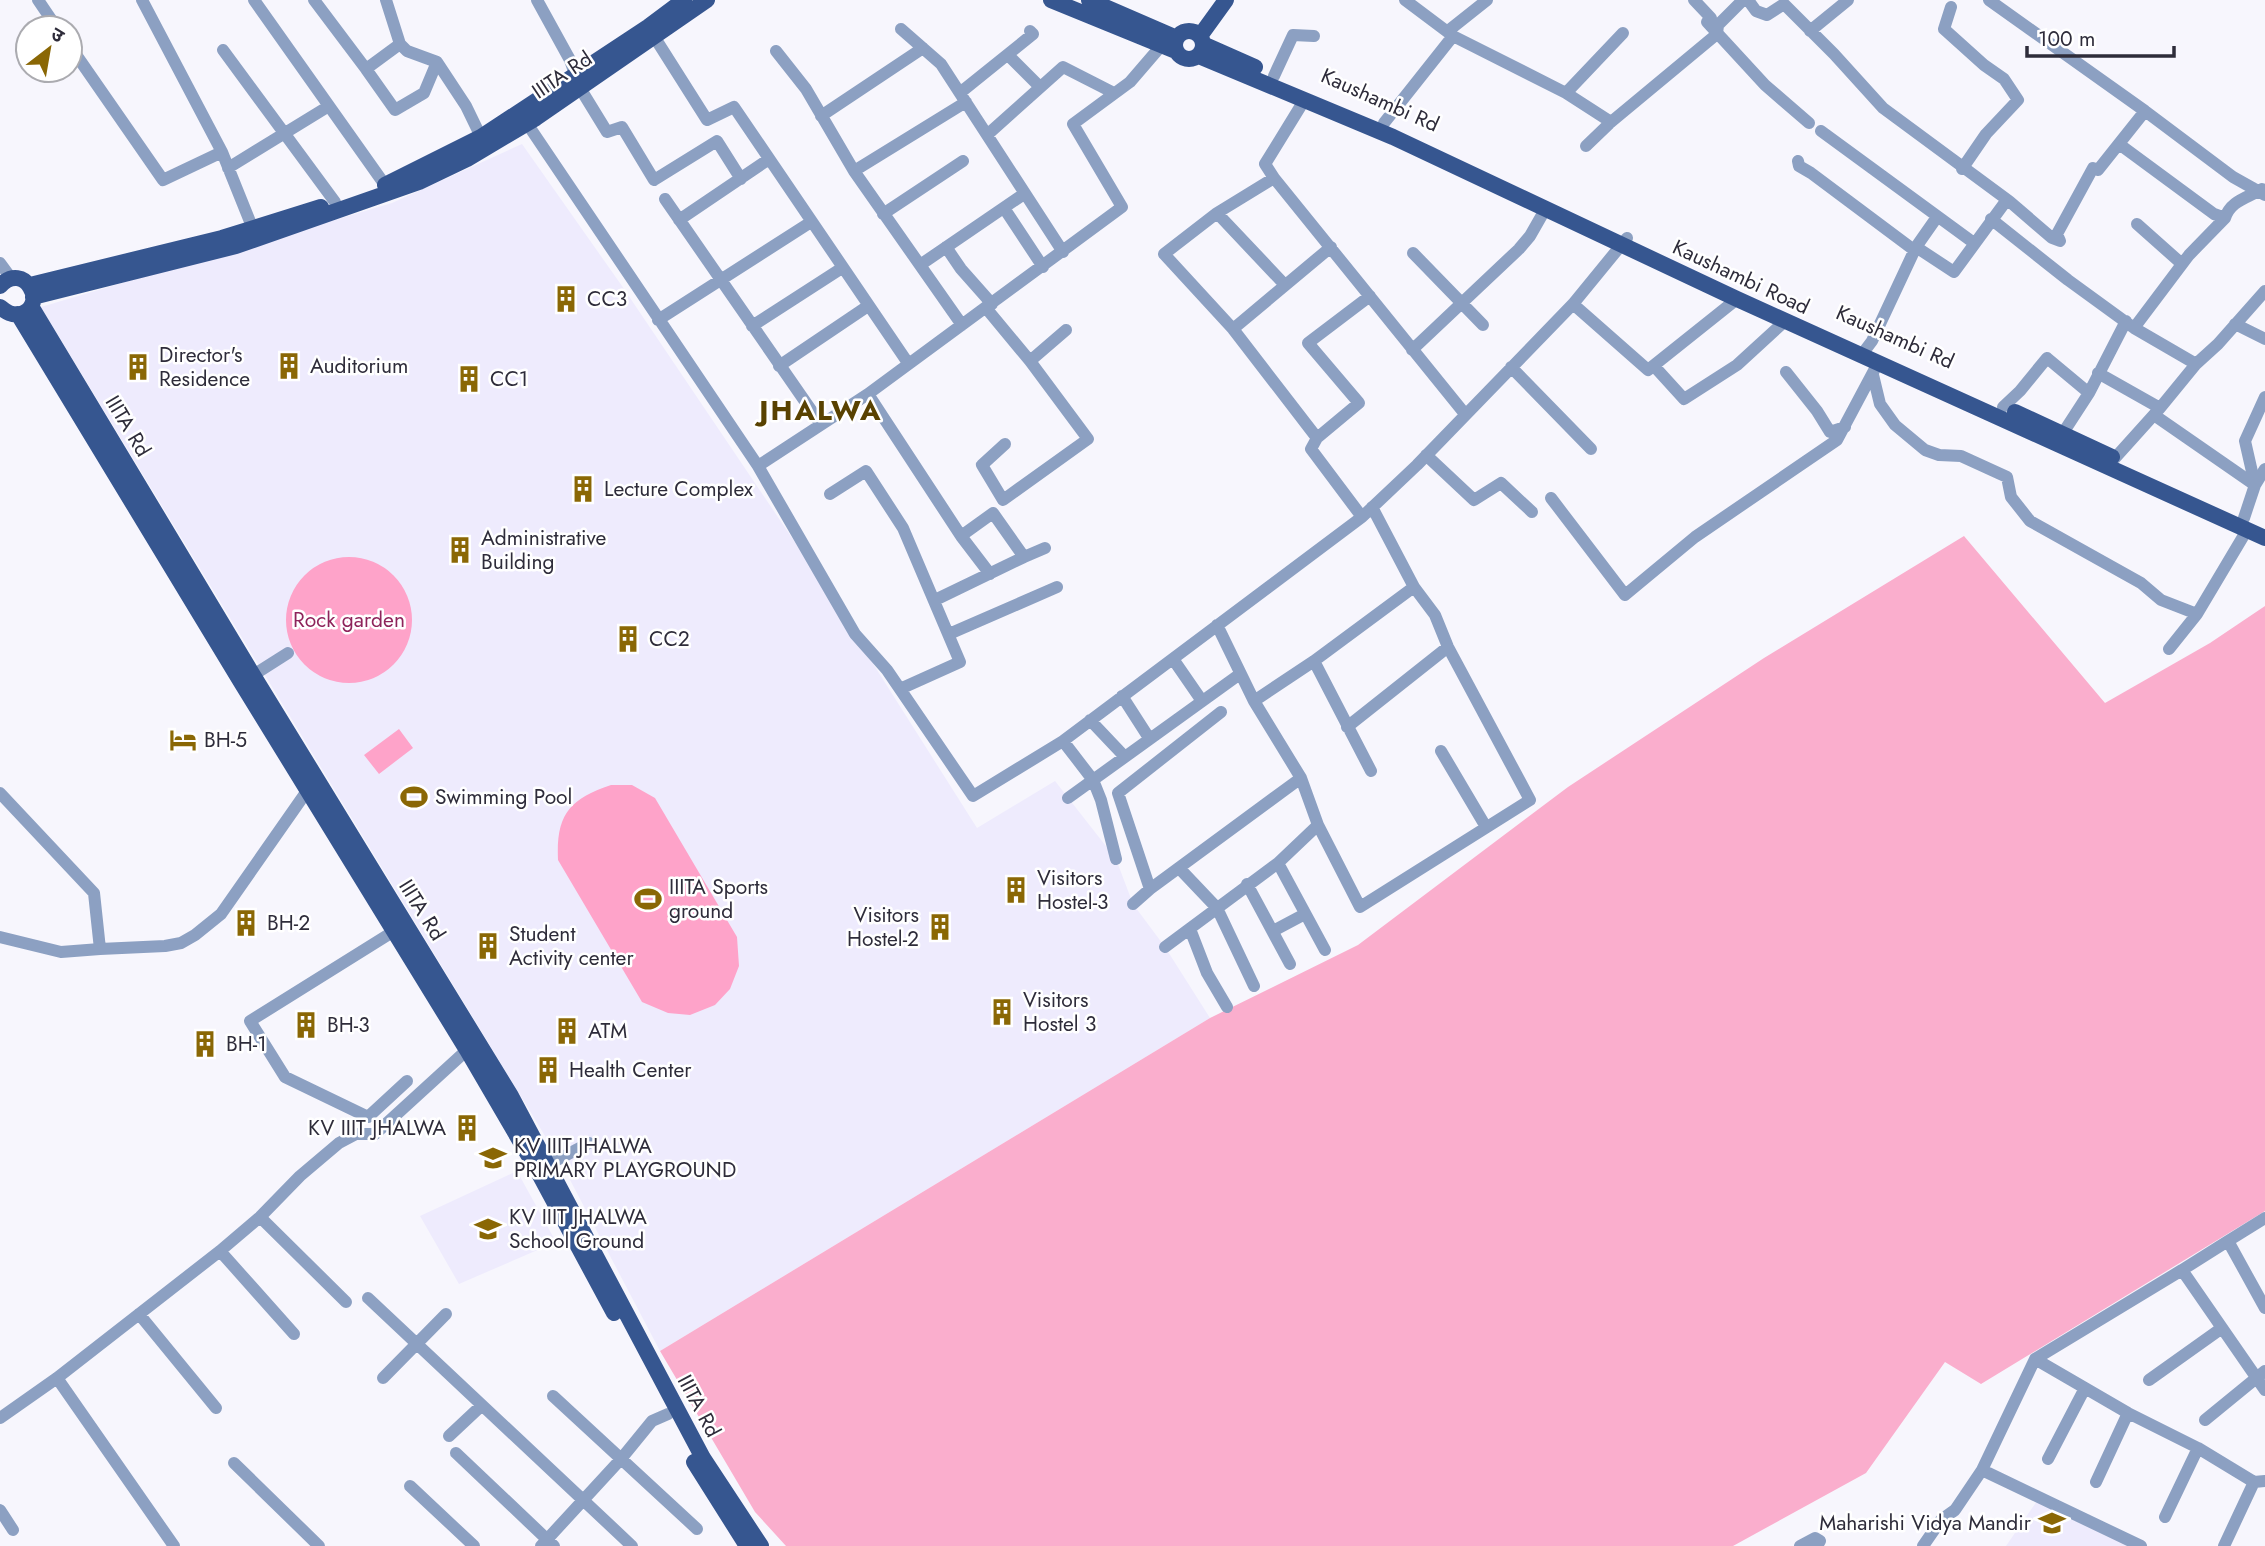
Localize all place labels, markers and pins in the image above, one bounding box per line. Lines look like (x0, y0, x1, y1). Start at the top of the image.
building icon: CC3 (551, 284, 581, 314)
place label: CC3 (587, 284, 627, 314)
place label: Director's Residence (159, 340, 250, 394)
building icon: Auditorium (274, 351, 304, 381)
place label: Auditorium (310, 351, 408, 381)
building icon: Director's Residence (123, 352, 153, 382)
building icon: CC1 (454, 364, 484, 394)
place label: CC1 (490, 364, 528, 394)
building icon: Lecture Complex (568, 474, 598, 504)
place label: Lecture Complex (604, 474, 753, 504)
place label: Administrative Building (481, 523, 606, 577)
building icon: Administrative Building (445, 535, 475, 565)
building icon: CC2 (613, 624, 643, 654)
place label: CC2 (649, 624, 690, 654)
hotel icon: BH-5 (168, 725, 198, 755)
place label: BH-5 (204, 725, 247, 755)
sports icon: Swimming Pool (399, 782, 429, 812)
place label: Swimming Pool (435, 782, 572, 812)
place label: Visitors Hostel-3 (1037, 863, 1109, 917)
place label: IIITA Sports ground (669, 872, 768, 926)
building icon: Visitors Hostel-3 (1001, 875, 1031, 905)
sports icon: IIITA Sports ground (633, 884, 663, 914)
place label: Visitors Hostel-2 (847, 900, 919, 954)
building icon: BH-2 (231, 908, 261, 938)
place label: BH-2 (267, 908, 310, 938)
building icon: Visitors Hostel-2 (925, 912, 955, 942)
place label: Student Activity center (509, 919, 634, 973)
building icon: Student Activity center (473, 931, 503, 961)
place label: Visitors Hostel 3 (1023, 985, 1096, 1039)
building icon: Visitors Hostel 3 (987, 997, 1017, 1027)
building icon: BH-3 (291, 1010, 321, 1040)
place label: BH-3 (327, 1010, 370, 1040)
building icon: ATM (552, 1016, 582, 1046)
place label: ATM (588, 1016, 627, 1046)
building icon: BH-1 (190, 1029, 220, 1059)
place label: BH-1 (226, 1029, 267, 1059)
building icon: Health Center (533, 1055, 563, 1085)
place label: Health Center (569, 1055, 692, 1085)
place label: KV IIIT JHALWA (308, 1113, 446, 1143)
building icon: KV IIIT JHALWA (452, 1113, 482, 1143)
place label: KV IIIT JHALWA PRIMARY PLAYGROUND (514, 1131, 736, 1185)
school or university icon: KV IIIT JHALWA PRIMARY PLAYGROUND (478, 1143, 508, 1173)
place label: KV IIIT JHALWA School Ground (509, 1202, 647, 1256)
school or university icon: KV IIIT JHALWA School Ground (473, 1214, 503, 1244)
place label: Maharishi Vidya Mandir (1819, 1508, 2032, 1538)
school or university icon: Maharishi Vidya Mandir (2037, 1508, 2067, 1538)

